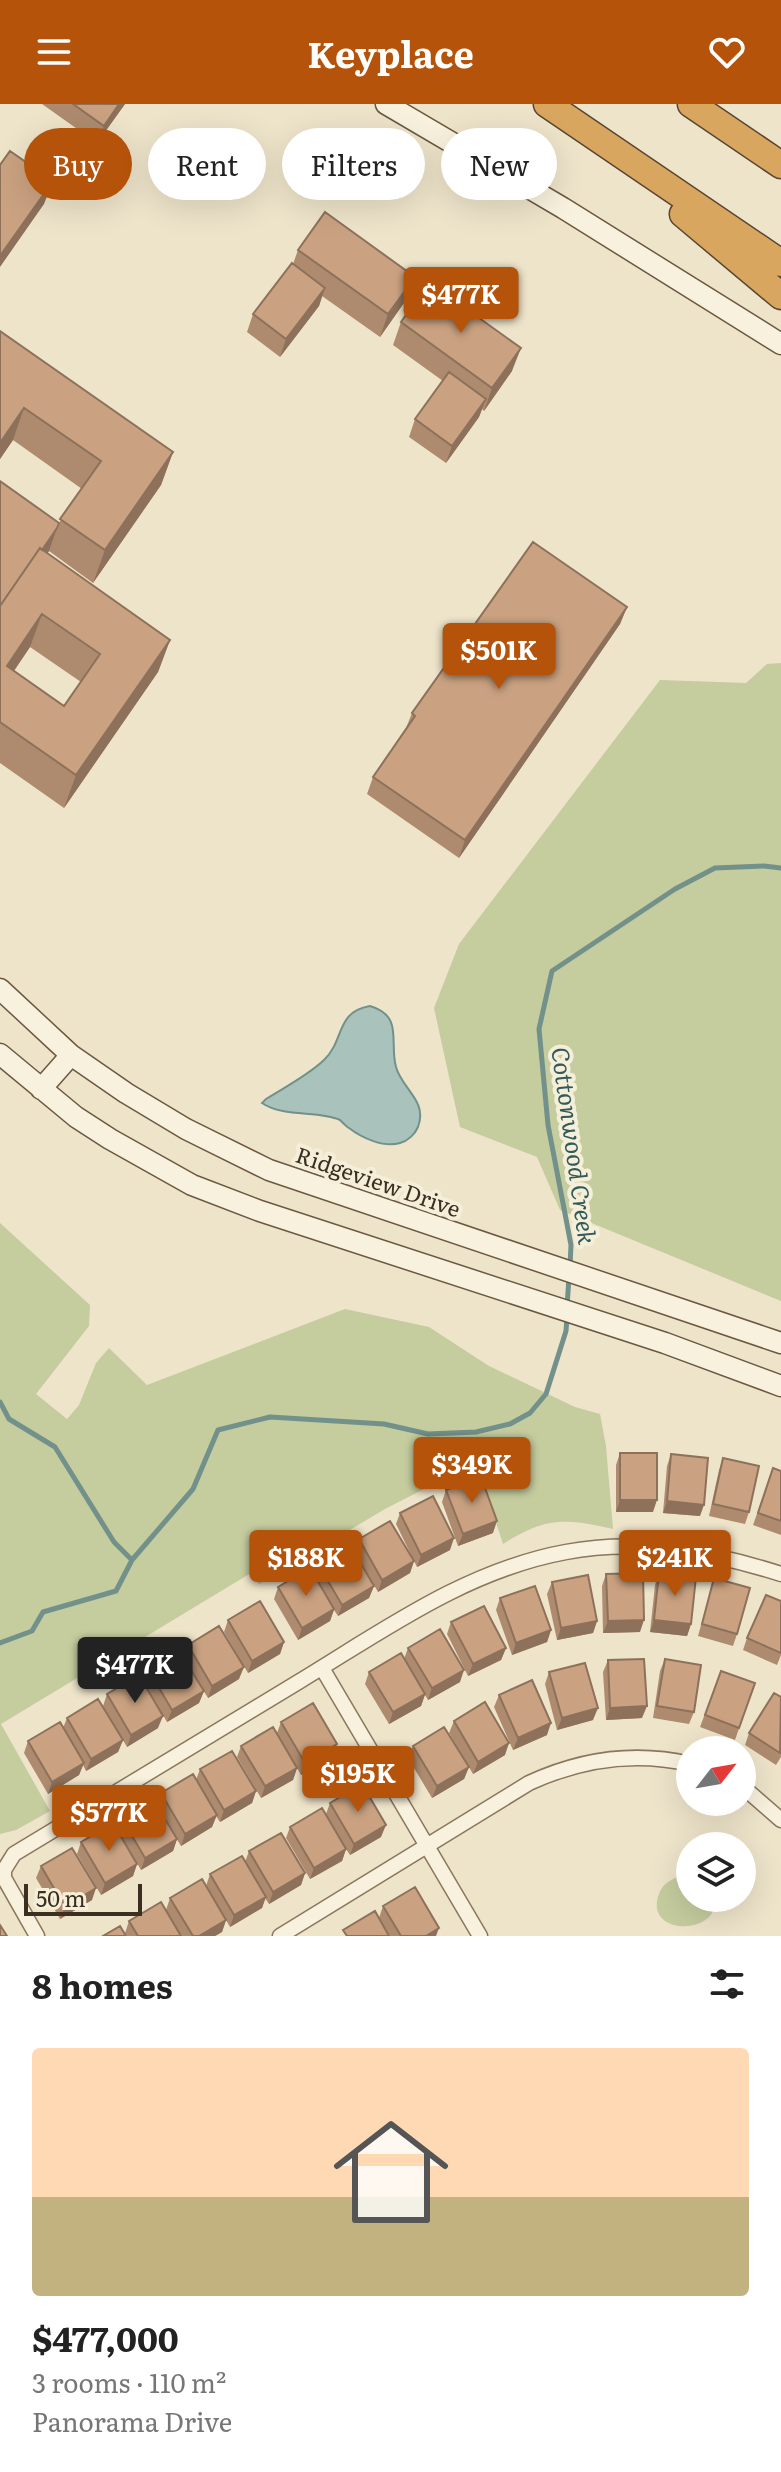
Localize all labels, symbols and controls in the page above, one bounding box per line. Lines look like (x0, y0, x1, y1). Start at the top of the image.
text: Keyplace (307, 26, 474, 79)
icon: menu (32, 30, 76, 74)
icon: heart (705, 30, 749, 74)
chip: Buy (24, 128, 132, 200)
chip: Rent (148, 128, 266, 200)
chip: Filters (282, 128, 425, 200)
chip: New (441, 128, 557, 200)
pin: $477K (405, 267, 517, 335)
text: $477K (422, 273, 500, 312)
pin: $501K (443, 623, 555, 691)
text: $501K (461, 629, 537, 668)
water label: Cottonwood Creek (544, 1045, 607, 1247)
street label: Ridgeview Drive (292, 1137, 465, 1224)
pin: $349K (416, 1437, 528, 1505)
text: $349K (432, 1443, 512, 1482)
pin: $188K (250, 1530, 362, 1598)
pin: $241K (619, 1530, 731, 1598)
text: $188K (267, 1536, 345, 1575)
text: $241K (637, 1536, 713, 1575)
pin: $477K (79, 1637, 191, 1705)
text: $477K (96, 1643, 174, 1682)
north arrow (676, 1736, 756, 1816)
map controls (676, 1736, 756, 1912)
pin: $195K (302, 1746, 414, 1814)
text: $195K (320, 1752, 396, 1791)
pin: $577K (53, 1785, 165, 1853)
text: $577K (70, 1791, 148, 1830)
button: layers (676, 1832, 756, 1912)
scale bar (24, 1880, 142, 1916)
text: 50 m (36, 1881, 86, 1914)
text: 8 homes (32, 1959, 173, 2009)
icon: filters (705, 1962, 749, 2006)
icon: home (319, 2100, 463, 2244)
text: $477,000 (32, 2312, 179, 2362)
text: 3 rooms · 110 m² (32, 2362, 226, 2401)
text: Panorama Drive (32, 2401, 232, 2440)

